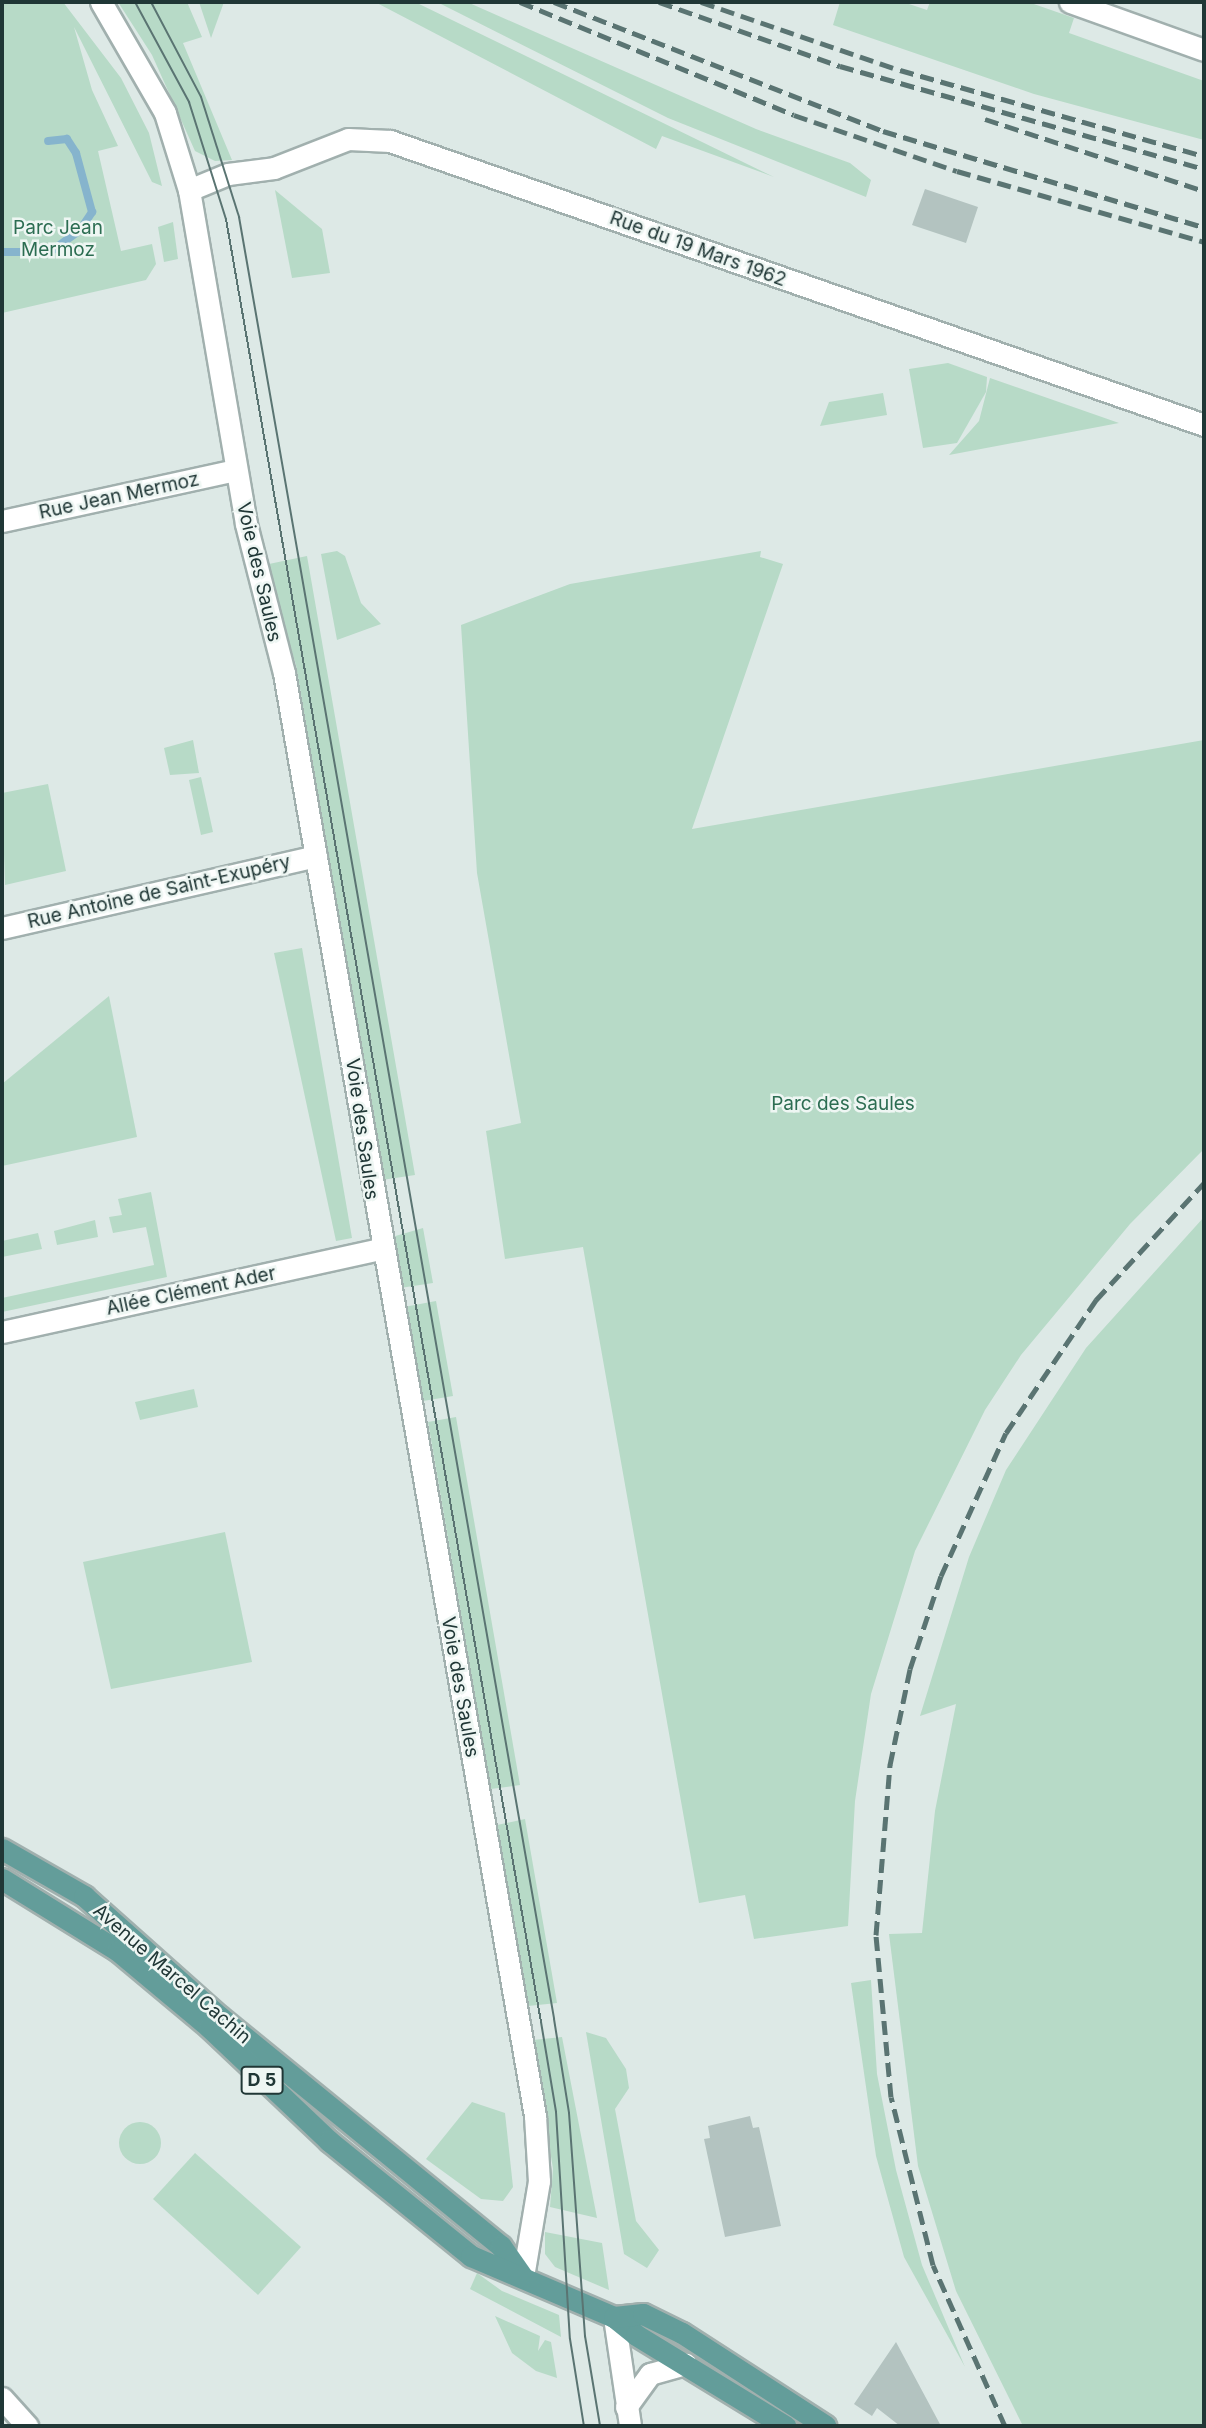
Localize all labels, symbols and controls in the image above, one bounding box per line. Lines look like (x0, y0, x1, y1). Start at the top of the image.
street label: Rue du 19 Mars 1962 (607, 206, 789, 292)
park label: Parc Jean Mermoz (13, 217, 103, 261)
street label: Rue Jean Mermoz (37, 468, 201, 524)
street label: Voie des Saules (232, 500, 286, 644)
street label: Rue Antoine de Saint-Exupéry (25, 851, 293, 933)
street label: Voie des Saules (341, 1057, 383, 1201)
park label: Parc des Saules (771, 1093, 915, 1115)
street label: Allée Clément Ader (104, 1262, 278, 1320)
street label: Voie des Saules (436, 1615, 484, 1759)
street label: Avenue Marcel Cachin (89, 1899, 255, 2049)
road number: D 5 (239, 2066, 285, 2094)

